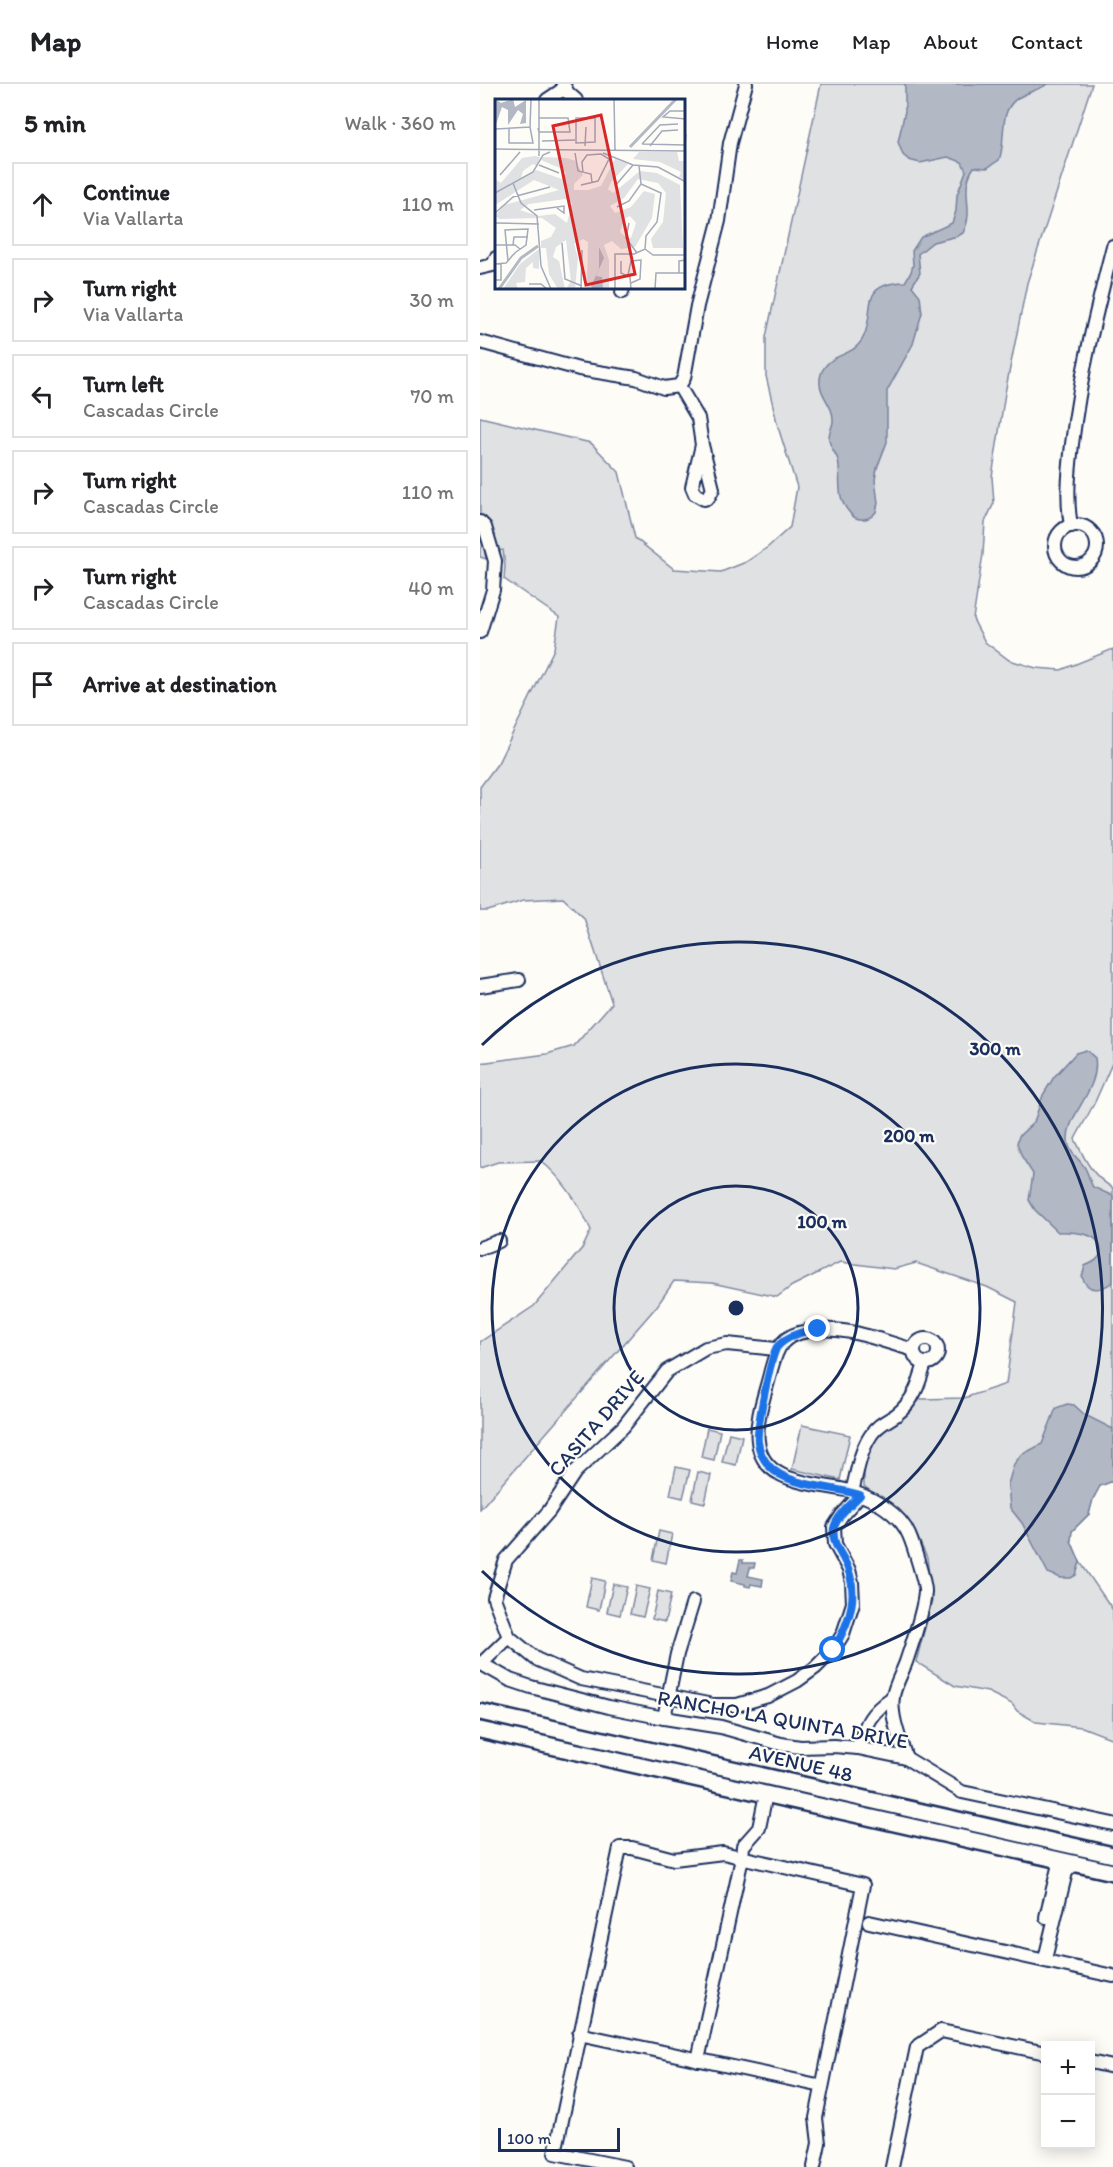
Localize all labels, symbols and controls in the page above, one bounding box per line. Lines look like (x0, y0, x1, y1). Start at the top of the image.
text: Map (30, 24, 81, 58)
text: Home (766, 29, 819, 54)
text: Map (852, 29, 891, 54)
text: About (924, 29, 978, 54)
text: Contact (1011, 29, 1083, 54)
inset map (495, 99, 686, 290)
text: 5 min (24, 107, 86, 139)
text: Walk · 360 m (344, 111, 456, 135)
text: Continue (83, 179, 170, 206)
icon: ahead (26, 188, 59, 221)
text: 110 m (402, 192, 454, 216)
text: Via Vallarta (83, 206, 183, 230)
text: Turn right (83, 275, 177, 302)
icon: right (26, 284, 59, 317)
text: 30 m (409, 288, 454, 312)
text: Via Vallarta (83, 302, 183, 326)
text: Turn left (83, 371, 164, 398)
icon: left (26, 380, 59, 413)
text: 70 m (410, 384, 454, 408)
text: Cascadas Circle (83, 398, 219, 422)
text: Turn right (83, 467, 177, 494)
icon: right (26, 476, 59, 509)
text: 110 m (402, 480, 454, 504)
text: Cascadas Circle (83, 494, 219, 518)
text: Turn right (83, 563, 177, 590)
icon: right (26, 572, 59, 605)
text: 40 m (408, 576, 454, 600)
text: Cascadas Circle (83, 590, 219, 614)
icon: arrive (26, 668, 59, 701)
text: Arrive at destination (83, 671, 277, 698)
text: 300 m (969, 1038, 1021, 1060)
text: 200 m (884, 1125, 935, 1147)
text: 100 m (797, 1211, 848, 1233)
centre of rings (726, 1298, 746, 1318)
route end (804, 1315, 830, 1341)
street label: CASITA DRIVE (543, 1364, 649, 1481)
route start (819, 1636, 845, 1662)
street label: RANCHO LA QUINTA DRIVE (656, 1685, 911, 1753)
street label: AVENUE 48 (747, 1739, 855, 1787)
map controls (1041, 2041, 1095, 2149)
button: + (1041, 2041, 1095, 2095)
button: − (1041, 2095, 1095, 2149)
scale bar (498, 2125, 620, 2152)
text: 100 m (507, 2129, 551, 2148)

